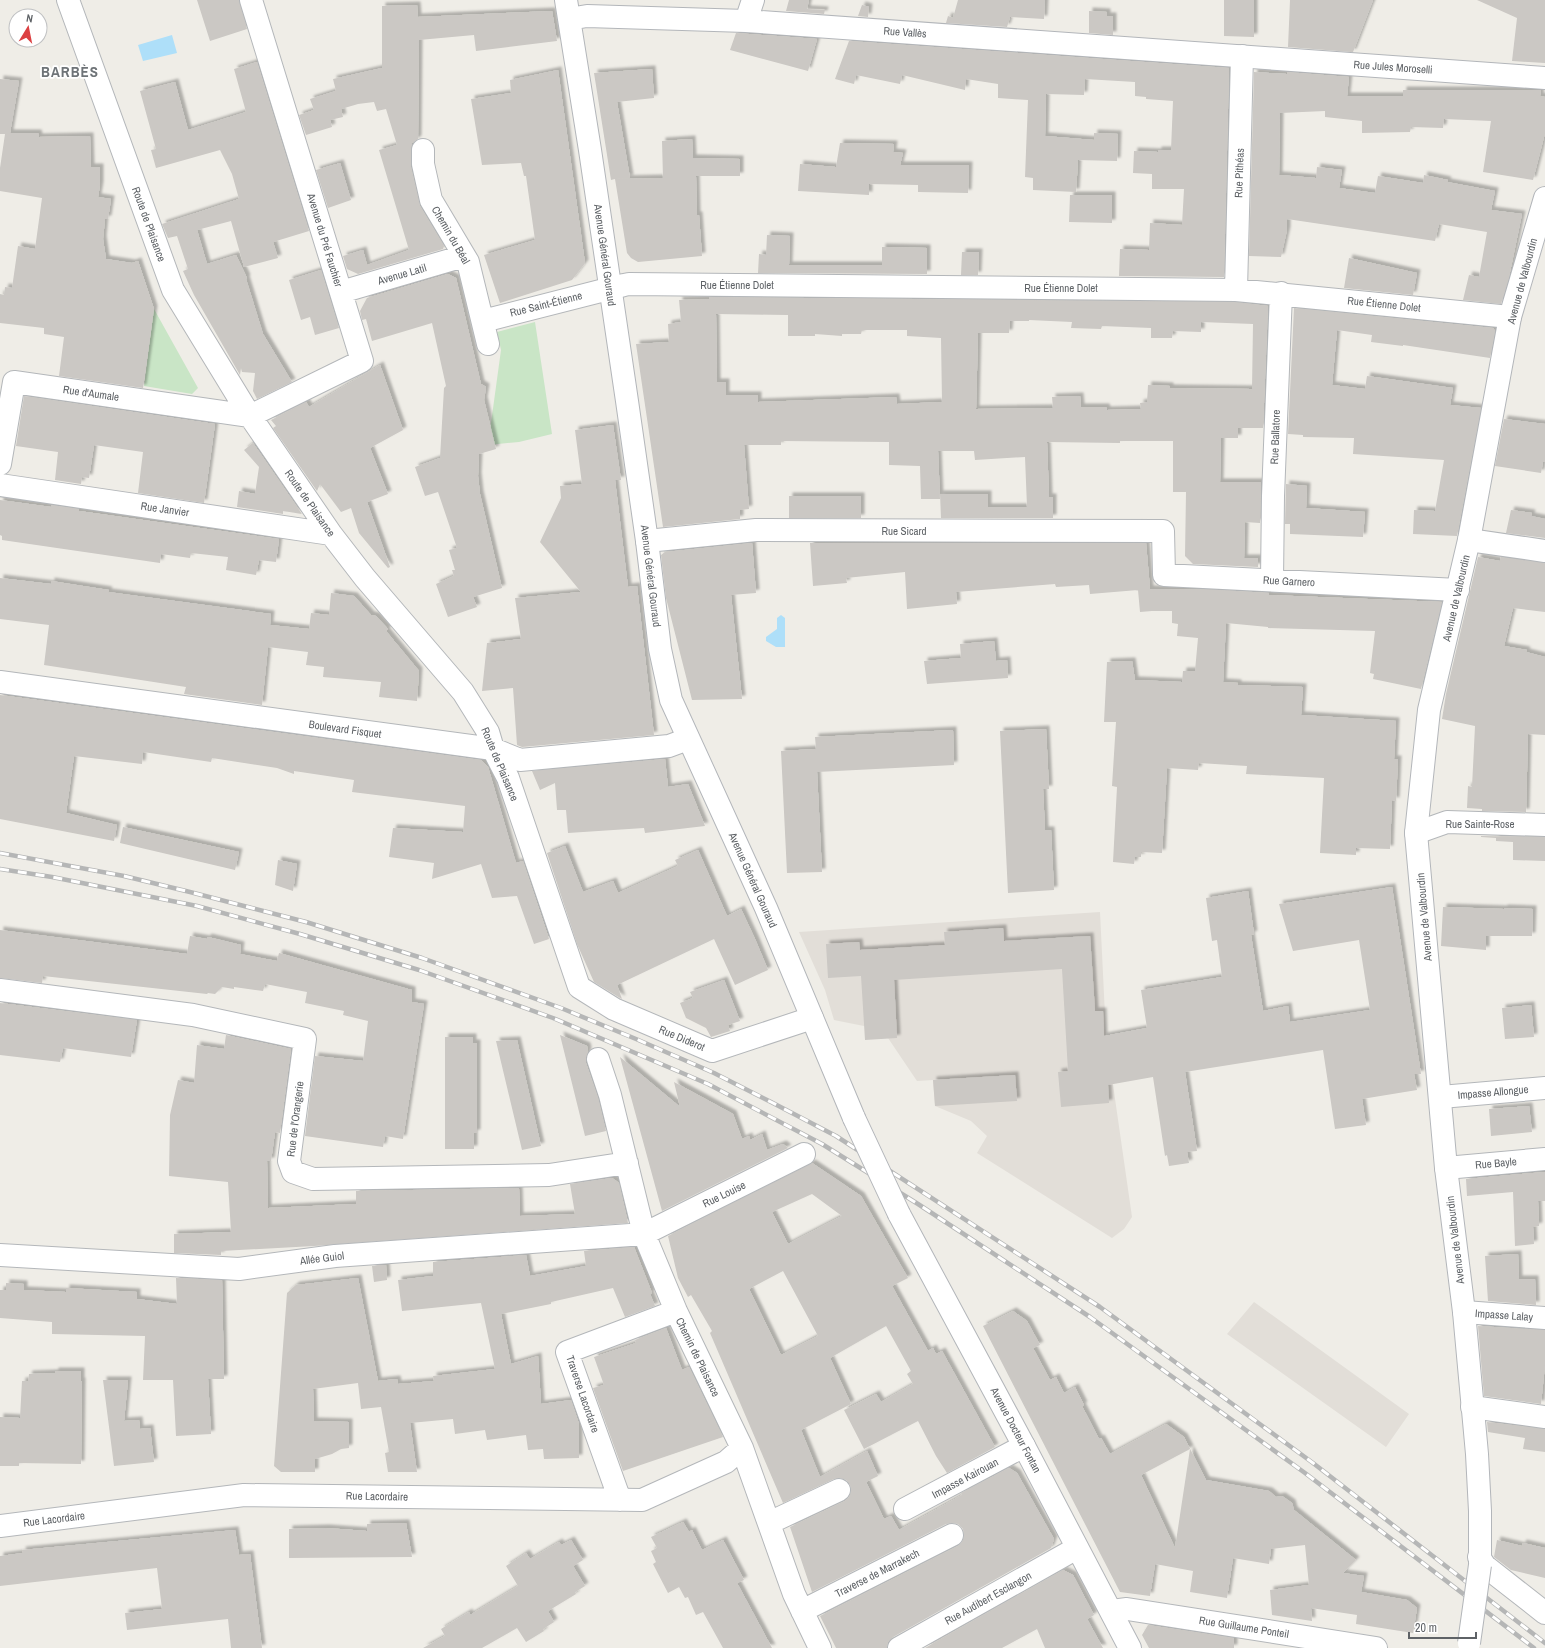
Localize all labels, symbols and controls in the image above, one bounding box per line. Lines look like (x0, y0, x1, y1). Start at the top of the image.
north arrow (8, 8, 48, 48)
text: N (25, 11, 34, 26)
street label: Rue Vallès (883, 24, 927, 41)
street label: Rue Jules Moroselli (1353, 57, 1433, 77)
district label: BARBÈS (41, 61, 99, 82)
street label: Rue Pithéas (1231, 147, 1247, 198)
street label: Route de Plaisance (129, 185, 169, 263)
street label: Avenue du Pré Fauchier (304, 191, 346, 289)
street label: Avenue Général Gouraud (591, 202, 619, 307)
street label: Chemin du Béal (429, 203, 473, 267)
street label: Avenue de Valbourdin (1504, 236, 1540, 326)
street label: Avenue Latil (375, 260, 428, 288)
street label: Rue Étienne Dolet (700, 278, 774, 292)
street label: Rue Étienne Dolet (1024, 281, 1098, 295)
street label: Rue Saint-Étienne (508, 288, 584, 320)
street label: Rue Étienne Dolet (1347, 293, 1422, 315)
street label: Rue d'Aumale (62, 382, 120, 404)
street label: Rue Ballatore (1267, 409, 1283, 465)
street label: Route de Plaisance (282, 467, 338, 539)
street label: Rue Janvier (140, 499, 190, 519)
street label: Avenue Général Gouraud (638, 523, 664, 628)
street label: Rue Sicard (881, 524, 927, 538)
street label: Avenue de Valbourdin (1439, 553, 1473, 644)
street label: Rue Garnero (1263, 573, 1315, 589)
street label: Boulevard Fisquet (308, 717, 383, 741)
street label: Route de Plaisance (478, 725, 522, 803)
street label: Rue Sainte-Rose (1445, 817, 1515, 831)
street label: Avenue Général Gouraud (725, 829, 780, 930)
street label: Avenue de Valbourdin (1413, 872, 1435, 963)
street label: Rue Diderot (657, 1022, 708, 1054)
street label: Rue de l'Orangerie (283, 1080, 307, 1158)
street label: Impasse Allongue (1457, 1082, 1529, 1102)
street label: Rue Bayle (1475, 1154, 1517, 1172)
street label: Rue Louise (700, 1178, 748, 1210)
street label: Avenue de Valbourdin (1443, 1195, 1467, 1286)
street label: Allée Guiol (298, 1248, 345, 1268)
street label: Impasse Lalay (1474, 1306, 1534, 1324)
street label: Chemin de Plaisance (673, 1315, 723, 1399)
street label: Traverse Lacordaire (563, 1353, 603, 1435)
street label: Avenue Docteur Fontan (987, 1384, 1044, 1475)
street label: Impasse Kairouan (929, 1455, 1001, 1501)
street label: Rue Lacordaire (346, 1488, 408, 1504)
street label: Rue Lacordaire (22, 1508, 86, 1530)
street label: Traverse de Marrakech (832, 1546, 922, 1600)
street label: Rue Audibert Esclangon (942, 1568, 1034, 1628)
street label: Rue Guillaume Ponteil (1198, 1613, 1290, 1641)
scale bar (1409, 1614, 1476, 1640)
text: 20 m (1415, 1620, 1437, 1636)

